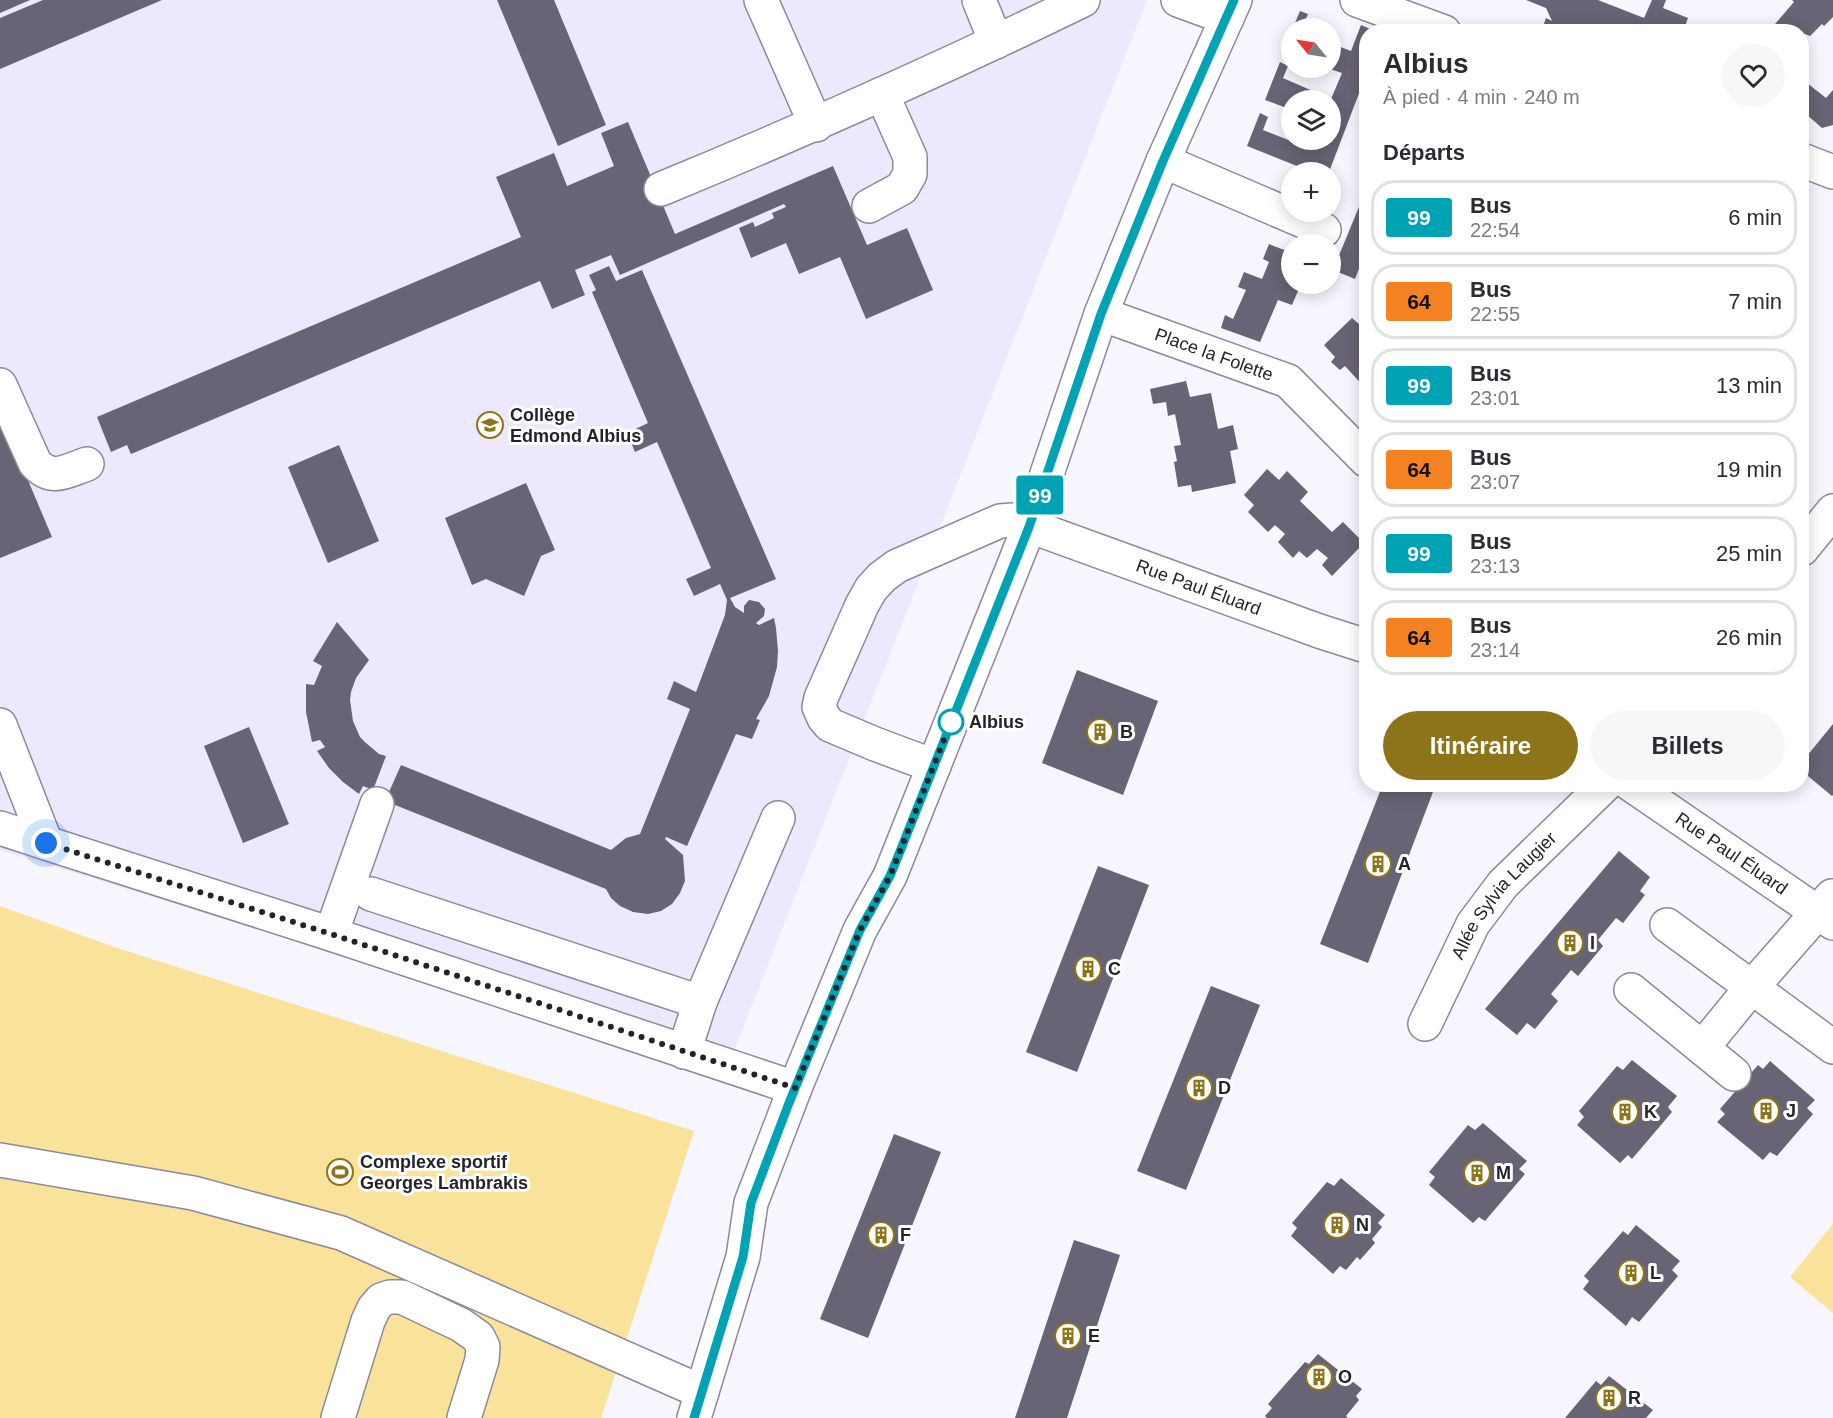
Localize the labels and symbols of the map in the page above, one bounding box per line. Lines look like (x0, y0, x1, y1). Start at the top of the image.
north arrow (1281, 18, 1341, 78)
street label: Place la Folette (1152, 324, 1276, 385)
place label: Collège Edmond Albius (510, 405, 641, 446)
school or university icon: Collège Edmond Albius (475, 410, 505, 440)
line badge: 99 (1013, 476, 1067, 514)
street label: Rue Paul Éluard (1133, 556, 1264, 619)
marker: Albius (938, 709, 964, 735)
place label: Albius (969, 712, 1024, 732)
building icon: B (1085, 717, 1115, 747)
place label: B (1120, 722, 1133, 742)
street label: Rue Paul Éluard (1672, 808, 1791, 899)
your location (31, 828, 61, 858)
street label: Allée Sylvia Laugier (1448, 828, 1560, 963)
building icon: A (1363, 849, 1393, 879)
place label: A (1398, 854, 1411, 874)
building icon: I (1555, 928, 1585, 958)
place label: I (1590, 933, 1595, 953)
building icon: C (1073, 954, 1103, 984)
place label: C (1108, 959, 1121, 979)
building icon: D (1184, 1073, 1214, 1103)
place label: D (1218, 1078, 1231, 1098)
building icon: J (1751, 1096, 1781, 1126)
building icon: K (1610, 1097, 1640, 1127)
place label: J (1786, 1101, 1796, 1121)
place label: K (1644, 1102, 1657, 1122)
place label: Complexe sportif Georges Lambrakis (360, 1152, 528, 1193)
sports icon: Complexe sportif Georges Lambrakis (325, 1157, 355, 1187)
building icon: M (1462, 1158, 1492, 1188)
place label: M (1496, 1163, 1511, 1183)
building icon: N (1322, 1210, 1352, 1240)
place label: N (1356, 1215, 1369, 1235)
building icon: F (866, 1220, 896, 1250)
place label: F (900, 1225, 911, 1245)
building icon: L (1616, 1258, 1646, 1288)
place label: L (1650, 1263, 1661, 1283)
building icon: E (1053, 1321, 1083, 1351)
place label: E (1088, 1326, 1100, 1346)
building icon: O (1304, 1362, 1334, 1392)
place label: O (1338, 1367, 1352, 1387)
building icon: R (1594, 1383, 1624, 1413)
place label: R (1628, 1388, 1641, 1408)

